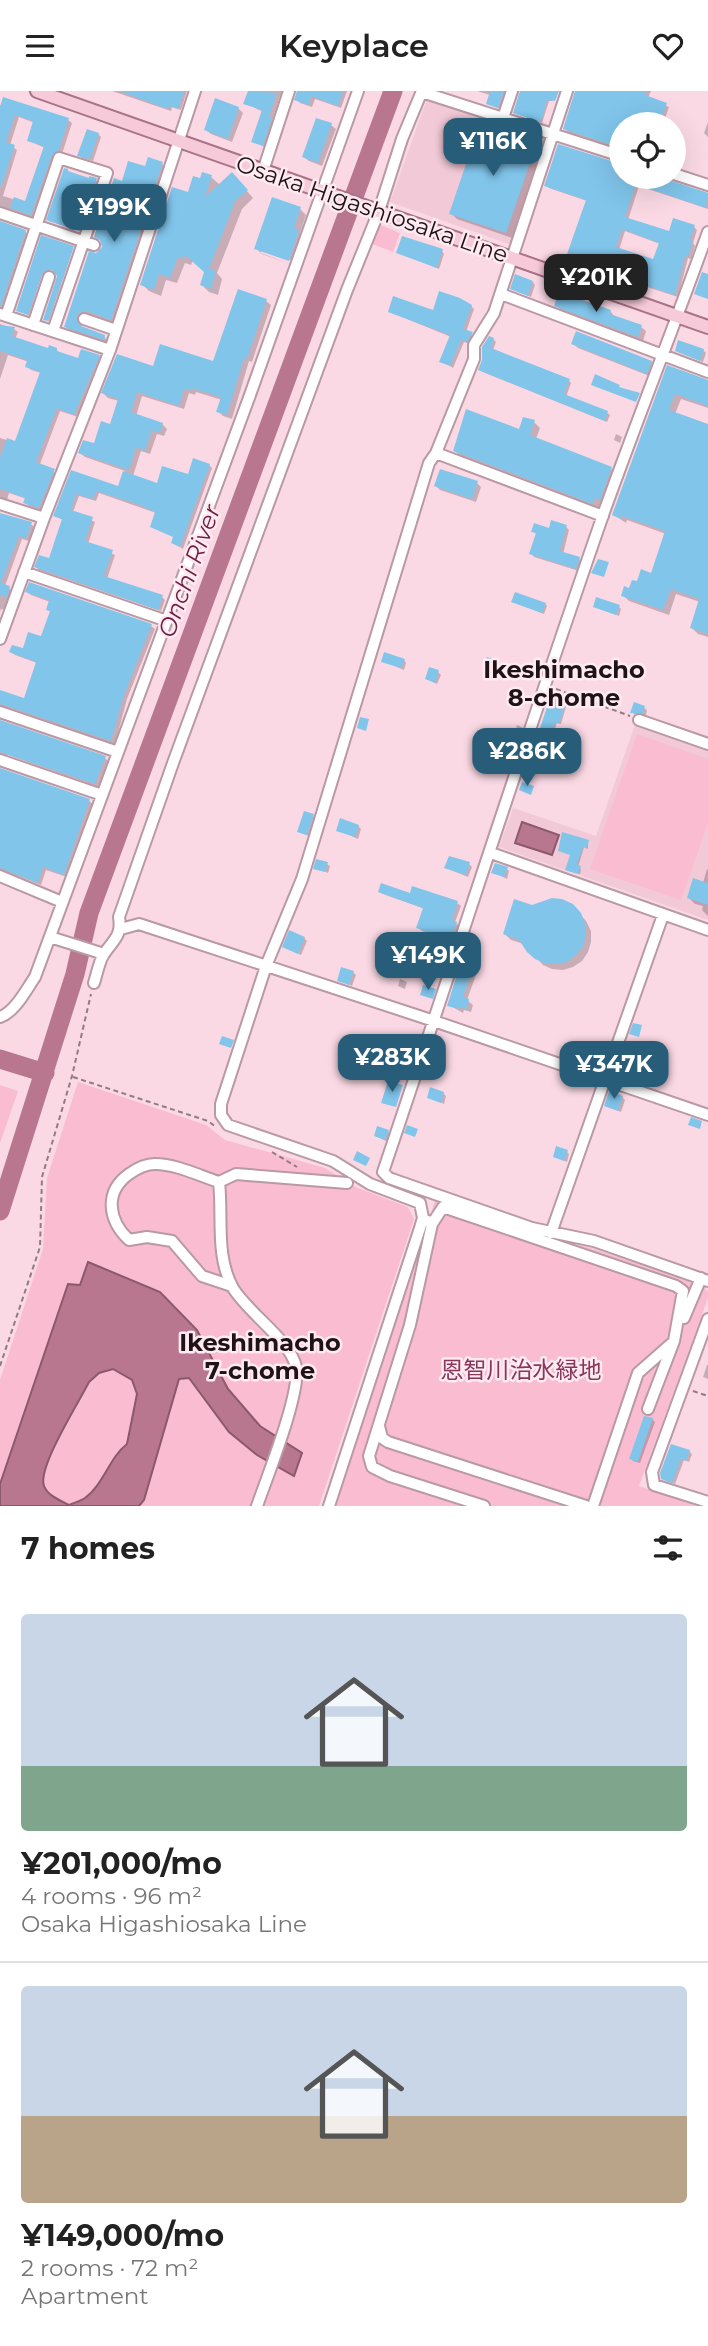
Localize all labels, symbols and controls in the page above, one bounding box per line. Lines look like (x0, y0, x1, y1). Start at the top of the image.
text: Keyplace (279, 26, 429, 65)
icon: menu (21, 27, 59, 65)
icon: heart (649, 27, 687, 65)
map controls (609, 112, 686, 189)
button: locate (609, 112, 686, 189)
pin: ¥116K (444, 119, 542, 178)
text: ¥116K (459, 127, 527, 155)
street label: Osaka Higashiosaka Line (232, 149, 512, 269)
pin: ¥199K (65, 185, 163, 244)
text: ¥199K (78, 193, 150, 221)
pin: ¥201K (547, 255, 645, 314)
text: ¥201K (560, 263, 632, 291)
water label: Onchi River (152, 499, 227, 641)
district label: Ikeshimacho 8-chome (483, 655, 645, 712)
pin: ¥286K (478, 729, 576, 788)
text: ¥286K (488, 737, 566, 765)
pin: ¥149K (379, 933, 477, 992)
text: ¥149K (391, 941, 465, 969)
pin: ¥283K (343, 1035, 441, 1094)
pin: ¥347K (565, 1041, 663, 1101)
text: ¥283K (354, 1043, 430, 1071)
text: ¥347K (576, 1050, 652, 1078)
district label: Ikeshimacho 7-chome (179, 1328, 341, 1385)
park label: 恩智川治水緑地 (441, 1356, 602, 1384)
icon: filters (649, 1529, 687, 1567)
text: 7 homes (21, 1530, 155, 1567)
icon: home (291, 1659, 417, 1785)
text: ¥201,000/mo (21, 1845, 222, 1882)
text: 4 rooms · 96 m² (21, 1882, 202, 1910)
text: Osaka Higashiosaka Line (21, 1910, 307, 1938)
icon: home (291, 2031, 417, 2157)
text: ¥149,000/mo (21, 2217, 224, 2254)
text: 2 rooms · 72 m² (21, 2254, 198, 2282)
text: Apartment (21, 2282, 149, 2310)

